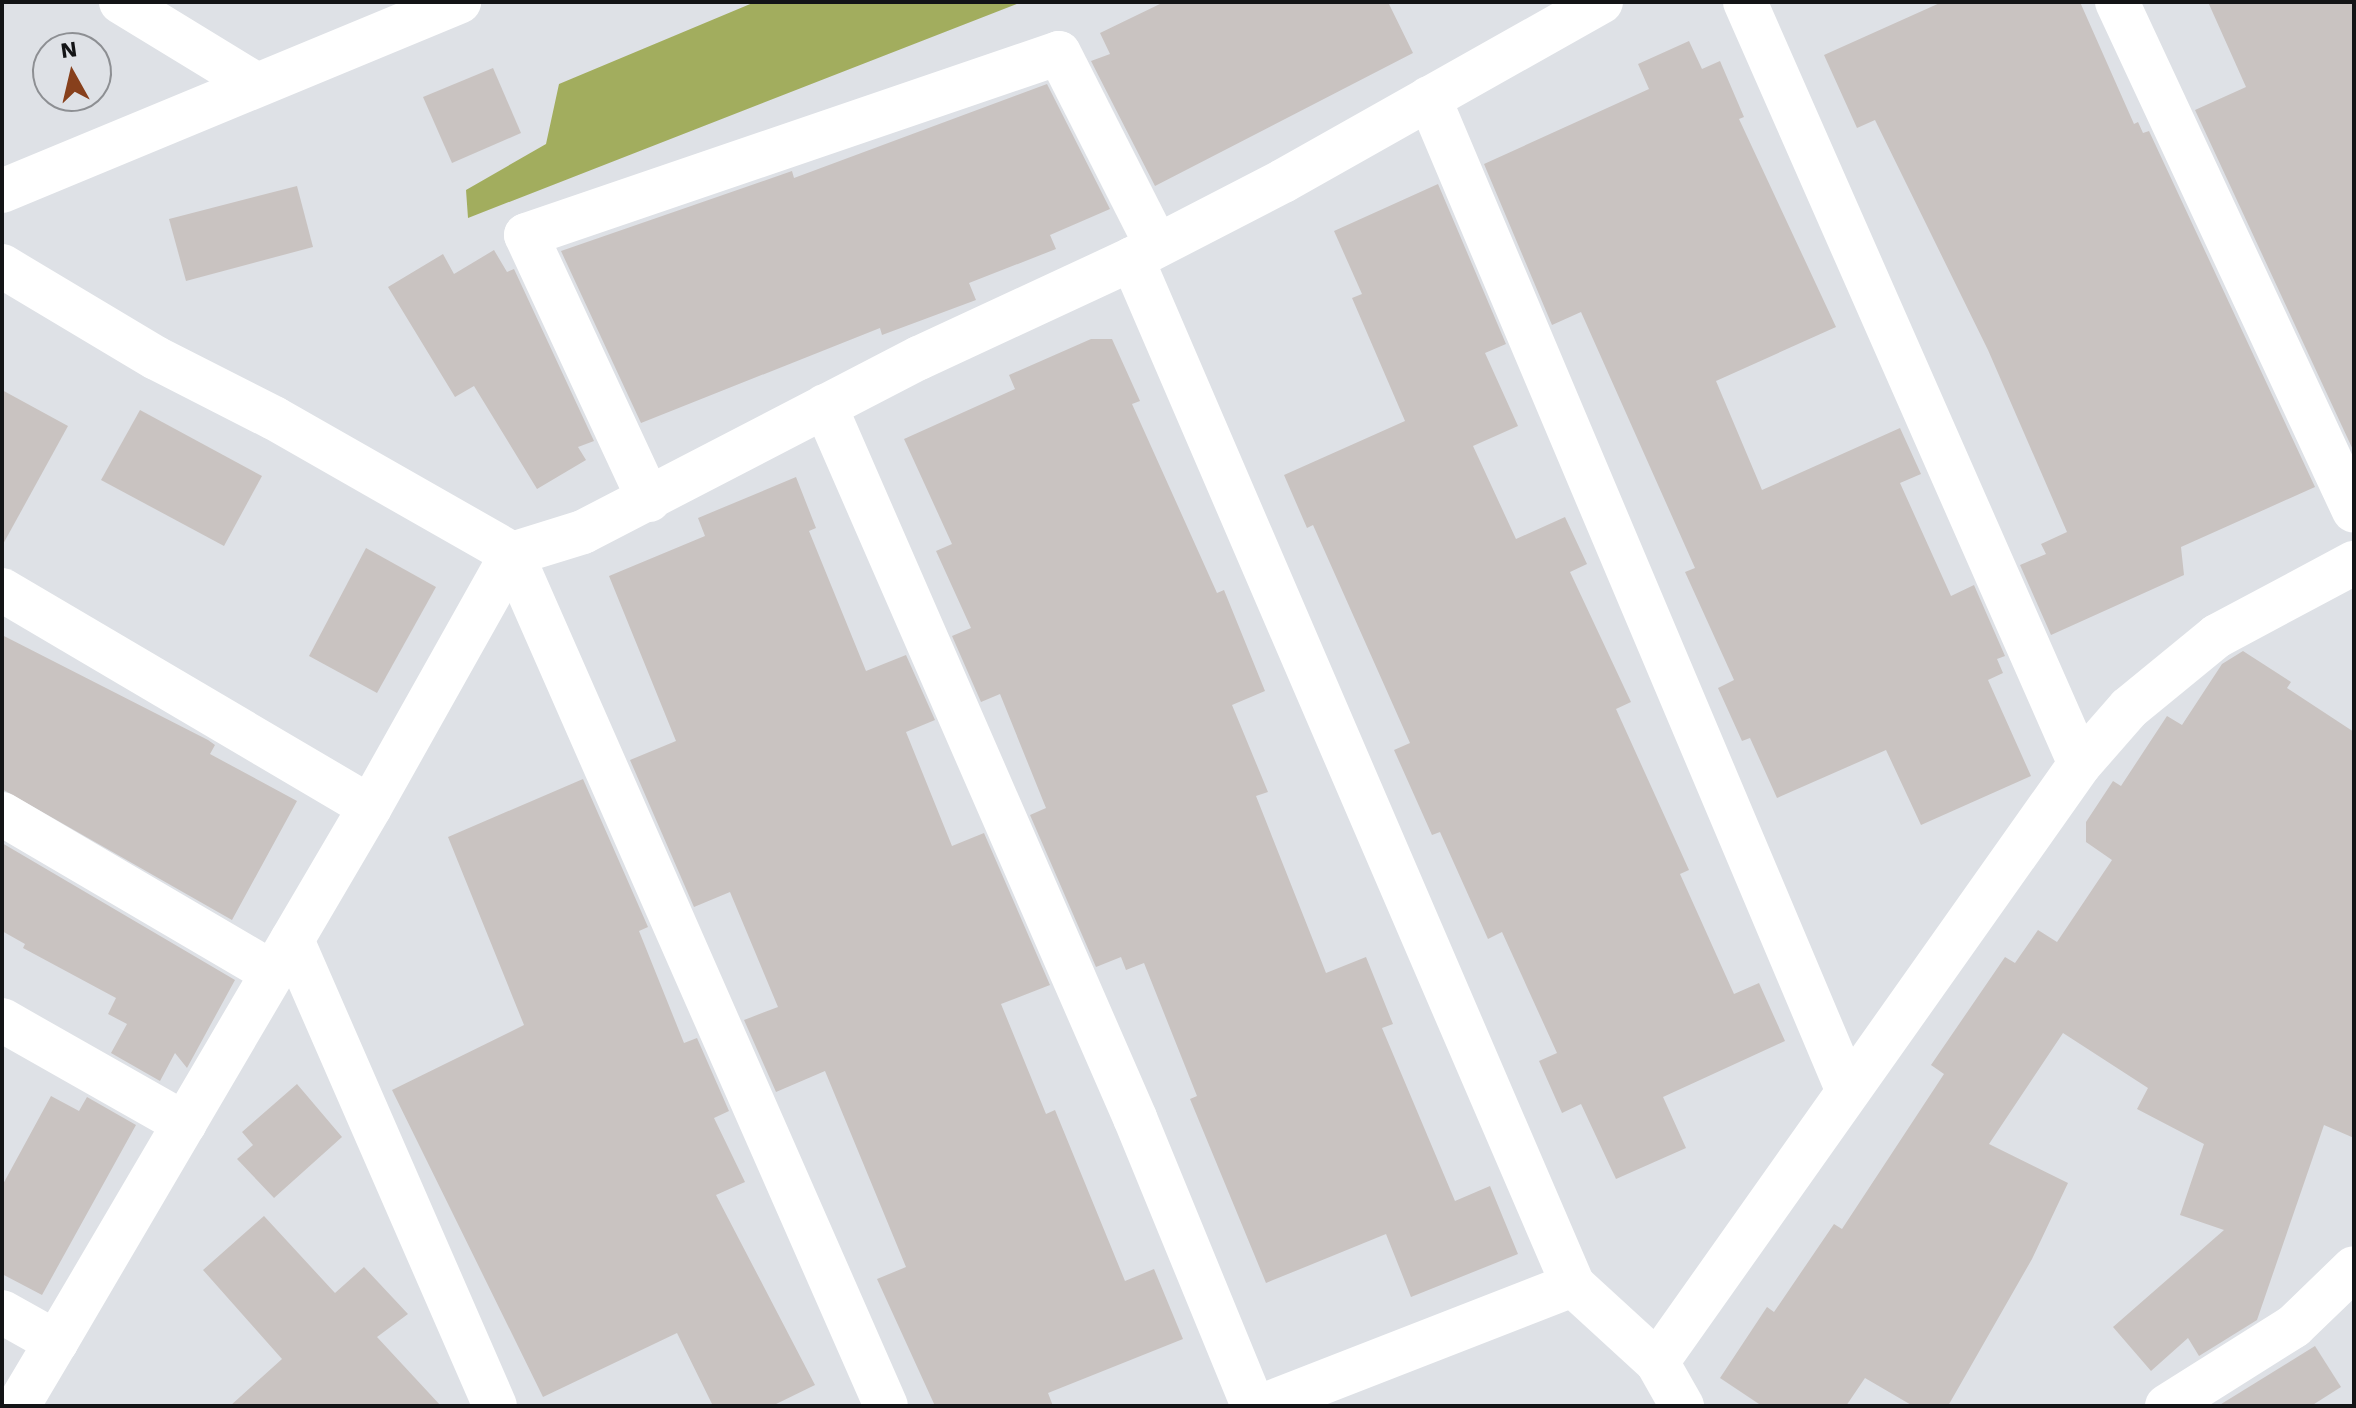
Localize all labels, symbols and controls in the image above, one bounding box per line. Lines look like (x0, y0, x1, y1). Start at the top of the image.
north arrow (32, 32, 112, 112)
text: N (59, 36, 79, 63)

